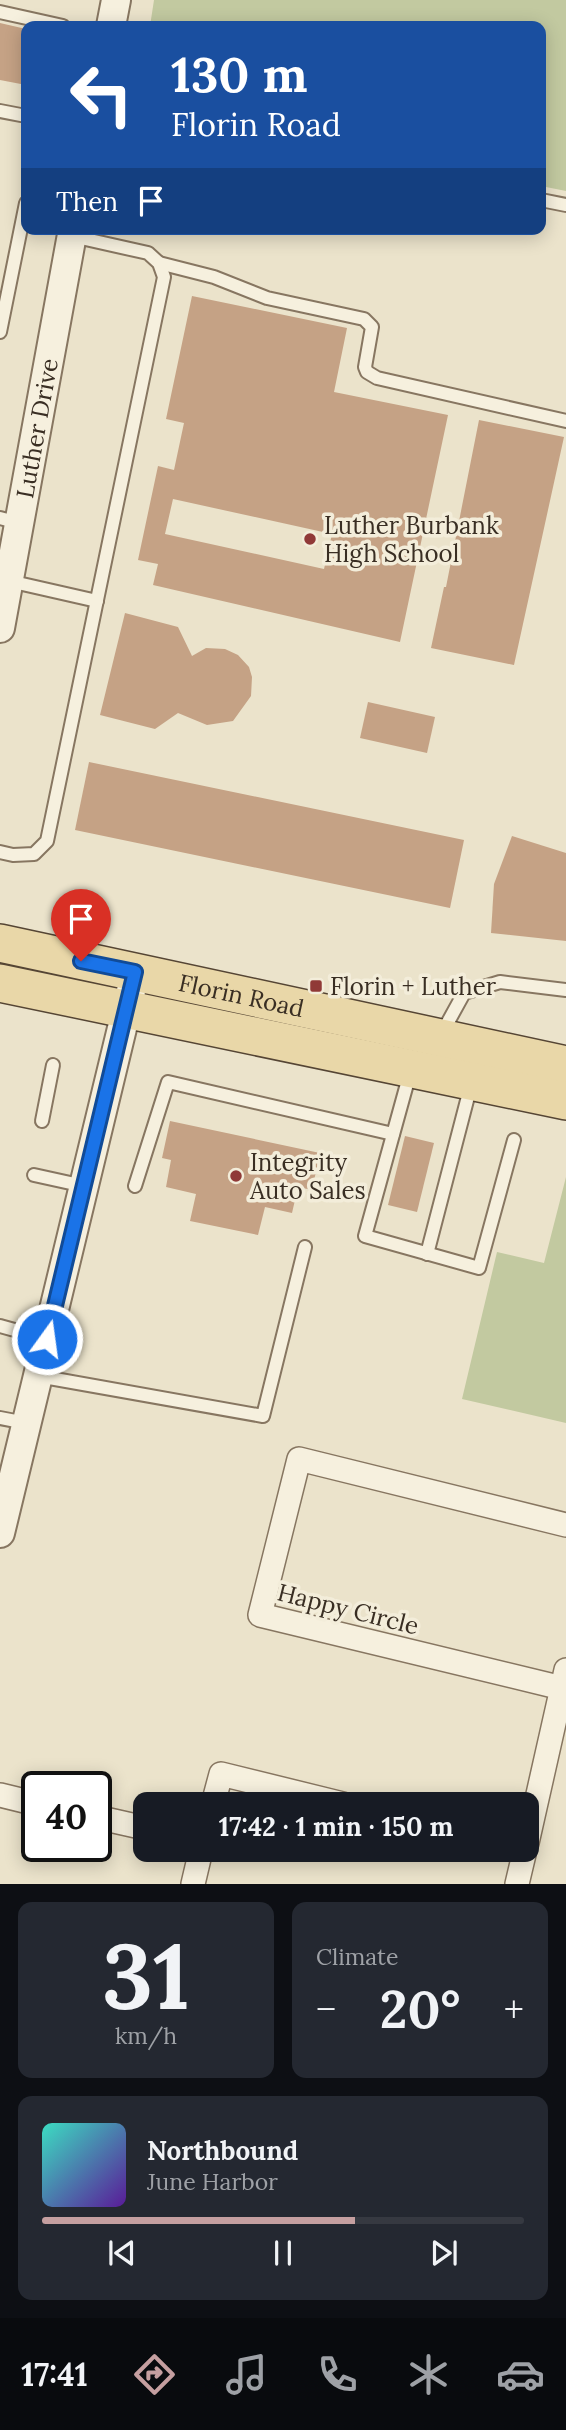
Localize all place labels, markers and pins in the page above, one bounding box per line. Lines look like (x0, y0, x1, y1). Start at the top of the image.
place label: Luther Burbank High School (324, 510, 499, 569)
marker: Luther Burbank High School (302, 531, 318, 547)
pin (51, 889, 111, 961)
place label: Florin + Luther (330, 971, 497, 1002)
marker: Florin + Luther (308, 978, 324, 994)
place label: Integrity Auto Sales (249, 1147, 366, 1206)
marker: Integrity Auto Sales (228, 1168, 244, 1184)

